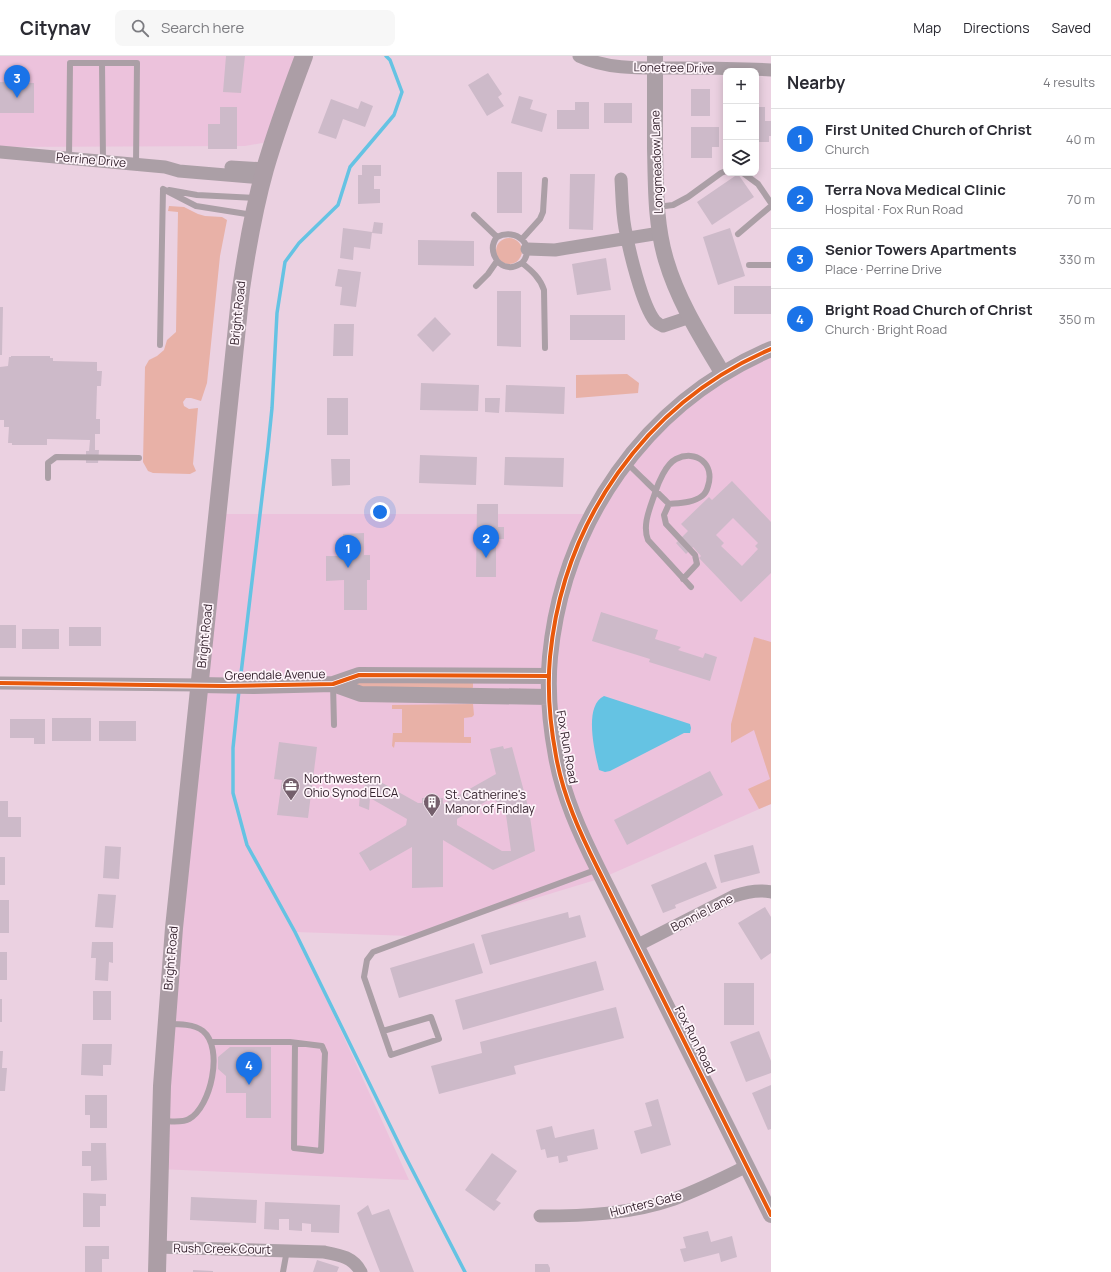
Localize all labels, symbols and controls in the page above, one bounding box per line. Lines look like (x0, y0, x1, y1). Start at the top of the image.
search box (115, 10, 395, 46)
text: Citynav (20, 15, 91, 41)
icon: search (129, 17, 151, 39)
text: Search here (161, 17, 244, 38)
text: Map (913, 18, 941, 37)
text: Directions (963, 18, 1030, 37)
text: Saved (1052, 18, 1091, 37)
street label: Lonetree Drive (633, 58, 715, 77)
pin: 3 (4, 65, 30, 98)
map controls (723, 68, 759, 176)
button: + (723, 68, 759, 104)
text: Nearby (787, 71, 845, 94)
text: 4 results (1043, 73, 1095, 91)
button: − (723, 104, 759, 140)
street label: Longmeadow Lane (646, 110, 667, 214)
text: First United Church of Christ (825, 119, 1032, 140)
text: 1 (797, 130, 803, 148)
text: 40 m (1066, 130, 1095, 148)
button: layers (723, 140, 759, 176)
text: Church (825, 140, 869, 158)
street label: Perrine Drive (55, 148, 127, 171)
text: Terra Nova Medical Clinic (825, 179, 1006, 200)
text: 2 (796, 190, 804, 208)
text: 70 m (1067, 190, 1095, 208)
text: Hospital · Fox Run Road (825, 200, 963, 218)
text: Senior Towers Apartments (825, 239, 1017, 260)
text: 3 (796, 250, 804, 268)
text: 330 m (1059, 250, 1095, 268)
text: Place · Perrine Drive (825, 260, 942, 278)
street label: Bright Road (226, 280, 249, 346)
text: Bright Road Church of Christ (825, 299, 1033, 320)
text: 4 (796, 310, 804, 328)
text: 350 m (1059, 310, 1095, 328)
text: Church · Bright Road (825, 320, 947, 338)
your location (370, 502, 390, 522)
pin: 2 (473, 525, 499, 558)
pin: 1 (335, 535, 361, 568)
street label: Bright Road (193, 603, 216, 669)
street label: Greendale Avenue (225, 665, 325, 684)
street label: Fox Run Road (553, 709, 582, 785)
place label: Northwestern Ohio Synod ELCA (304, 770, 399, 801)
office icon: Northwestern Ohio Synod ELCA (281, 776, 301, 801)
place label: St. Catherine's Manor of Findlay (445, 786, 536, 817)
building icon: St. Catherine's Manor of Findlay (422, 792, 442, 817)
street label: Bonnie Lane (668, 890, 736, 936)
street label: Bright Road (159, 925, 182, 991)
street label: Fox Run Road (671, 1003, 720, 1077)
pin: 4 (236, 1052, 262, 1085)
street label: Hunters Gate (608, 1186, 684, 1221)
street label: Rush Creek Court (173, 1239, 271, 1258)

